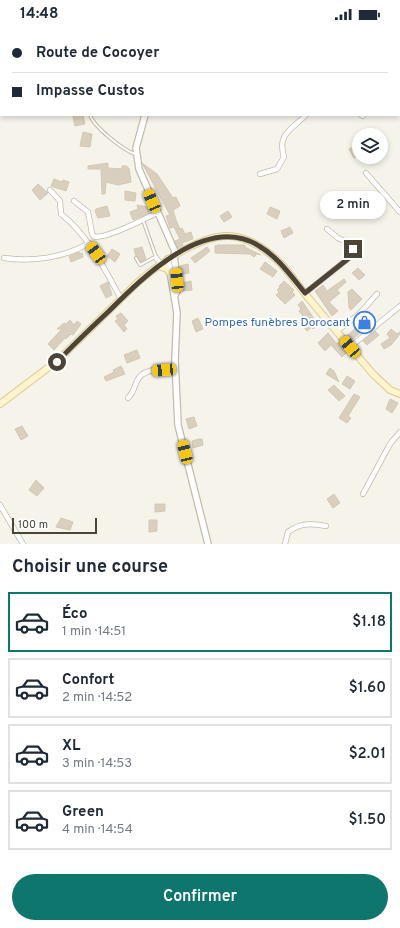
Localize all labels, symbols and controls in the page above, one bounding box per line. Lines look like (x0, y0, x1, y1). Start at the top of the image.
text: 14:48 (20, 5, 58, 24)
text: Route de Cocoyer (36, 44, 159, 63)
text: Impasse Custos (36, 82, 145, 101)
map controls (352, 128, 388, 164)
button: layers (352, 128, 388, 164)
car (142, 188, 162, 214)
callout: 2 min (320, 191, 386, 219)
text: 2 min (336, 197, 370, 213)
car (84, 240, 108, 266)
route end (344, 240, 362, 258)
car (170, 268, 184, 292)
shop icon: Pompes funèbres Dorocant (352, 309, 378, 335)
place label: Pompes funèbres Dorocant (204, 315, 350, 331)
car (338, 334, 362, 360)
route start (48, 353, 66, 371)
car (152, 363, 176, 377)
car (176, 439, 194, 465)
scale bar (12, 516, 97, 535)
text: 100 m (18, 518, 48, 532)
text: Choisir une course (12, 556, 168, 579)
icon: car (14, 604, 50, 640)
text: Éco (62, 605, 87, 624)
text: $1.18 (352, 613, 386, 632)
text: 1 min · 14:51 (62, 624, 126, 640)
icon: car (14, 670, 50, 706)
text: Confort (62, 671, 114, 690)
text: $1.60 (349, 679, 386, 698)
text: 2 min · 14:52 (62, 690, 132, 706)
icon: car (14, 736, 50, 772)
text: XL (62, 737, 80, 756)
text: $2.01 (349, 745, 386, 764)
text: 3 min · 14:53 (62, 756, 132, 772)
icon: car (14, 802, 50, 838)
text: Green (62, 803, 104, 822)
text: $1.50 (349, 811, 386, 830)
text: 4 min · 14:54 (62, 822, 133, 838)
button: Confirmer (12, 874, 388, 920)

